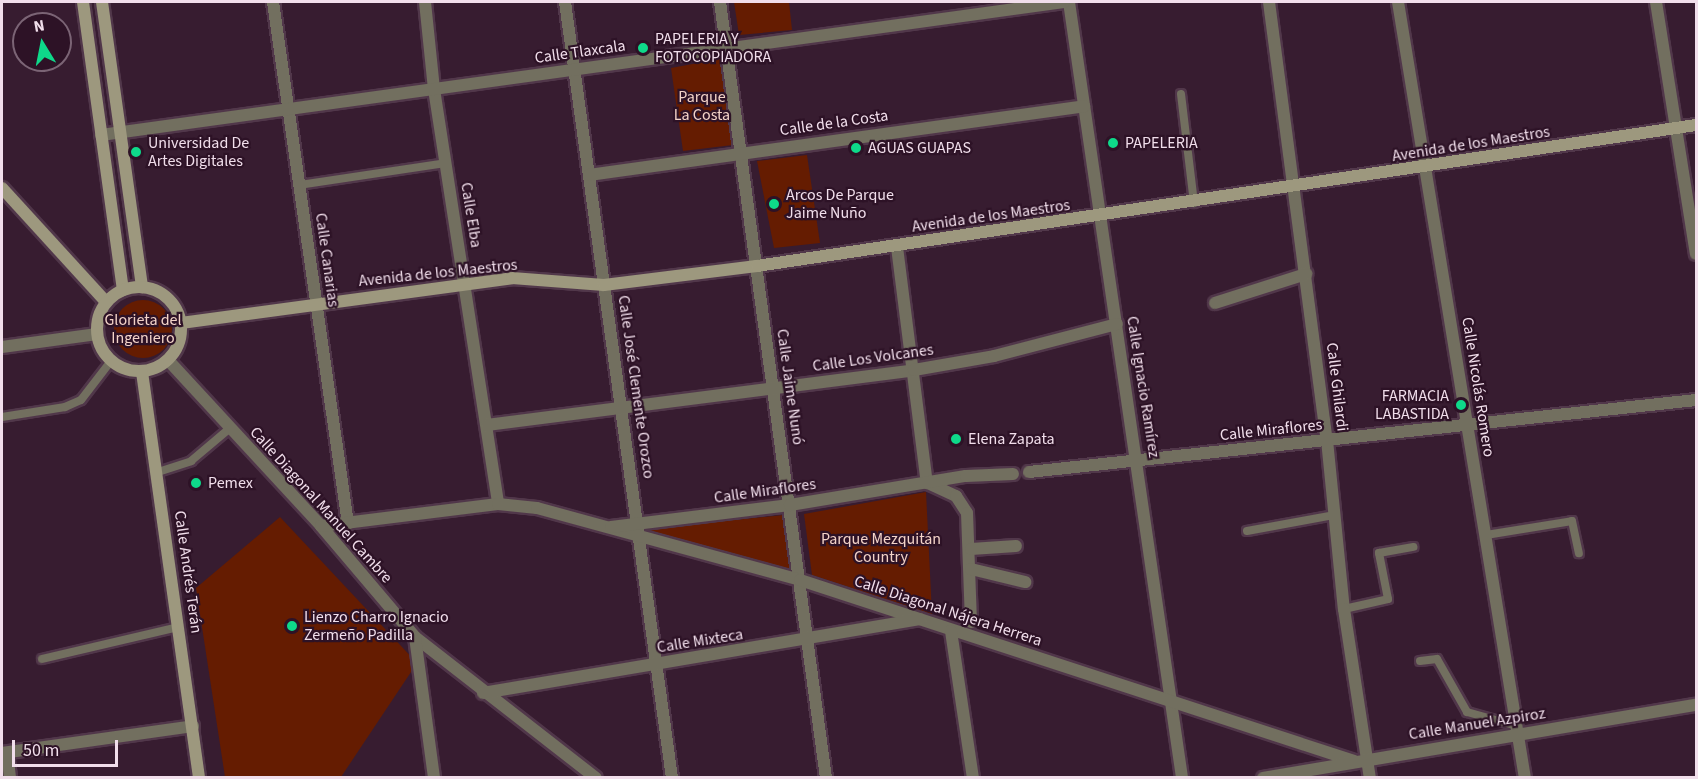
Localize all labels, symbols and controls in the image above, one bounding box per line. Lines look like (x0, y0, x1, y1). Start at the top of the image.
north arrow (12, 12, 72, 72)
text: N (32, 14, 46, 38)
place label: PAPELERIA Y FOTOCOPIADORA (655, 29, 771, 67)
street label: Calle Tlaxcala (533, 36, 627, 68)
marker: PAPELERIA Y FOTOCOPIADORA (636, 41, 650, 55)
park label: Parque La Costa (674, 87, 730, 125)
street label: Calle de la Costa (779, 106, 889, 140)
street label: Avenida de los Maestros (1391, 122, 1551, 166)
place label: Universidad De Artes Digitales (148, 133, 249, 171)
place label: PAPELERIA (1125, 133, 1198, 153)
marker: PAPELERIA (1106, 136, 1120, 150)
place label: AGUAS GUAPAS (868, 138, 971, 158)
marker: AGUAS GUAPAS (849, 141, 863, 155)
marker: Universidad De Artes Digitales (129, 145, 143, 159)
street label: Calle Elba (456, 181, 486, 249)
place label: Arcos De Parque Jaime Nuño (786, 185, 894, 223)
street label: Avenida de los Maestros (911, 195, 1071, 237)
marker: Arcos De Parque Jaime Nuño (767, 197, 781, 211)
street label: Calle Canarias (311, 212, 343, 308)
street label: Avenida de los Maestros (358, 255, 518, 291)
street label: Calle José Clemente Orozco (614, 294, 658, 480)
park label: Glorieta del Ingeniero (104, 310, 182, 348)
street label: Calle Ignacio Ramírez (1122, 315, 1164, 459)
street label: Calle Nicolás Romero (1457, 316, 1499, 458)
street label: Calle Jaime Nunó (772, 328, 808, 446)
street label: Calle Los Volcanes (811, 340, 935, 376)
street label: Calle Ghilardi (1322, 341, 1352, 433)
place label: FARMACIA LABASTIDA (1375, 386, 1449, 424)
marker: FARMACIA LABASTIDA (1454, 398, 1468, 412)
street label: Calle Miraflores (1219, 415, 1323, 445)
street label: Calle Diagonal Manuel Cambre (246, 423, 396, 587)
place label: Elena Zapata (968, 429, 1055, 449)
marker: Elena Zapata (949, 432, 963, 446)
place label: Pemex (208, 473, 253, 493)
street label: Calle Miraflores (713, 474, 817, 508)
marker: Pemex (189, 476, 203, 490)
street label: Calle Andrés Terán (170, 510, 206, 634)
park label: Parque Mezquitán Country (821, 529, 941, 567)
street label: Calle Diagonal Nájera Herrera (852, 572, 1044, 650)
place label: Lienzo Charro Ignacio Zermeño Padilla (304, 607, 449, 645)
marker: Lienzo Charro Ignacio Zermeño Padilla (285, 619, 299, 633)
street label: Calle Mixteca (655, 625, 745, 657)
street label: Calle Manuel Azpiroz (1407, 704, 1547, 744)
scale bar (15, 728, 122, 766)
text: 50 m (23, 738, 59, 763)

